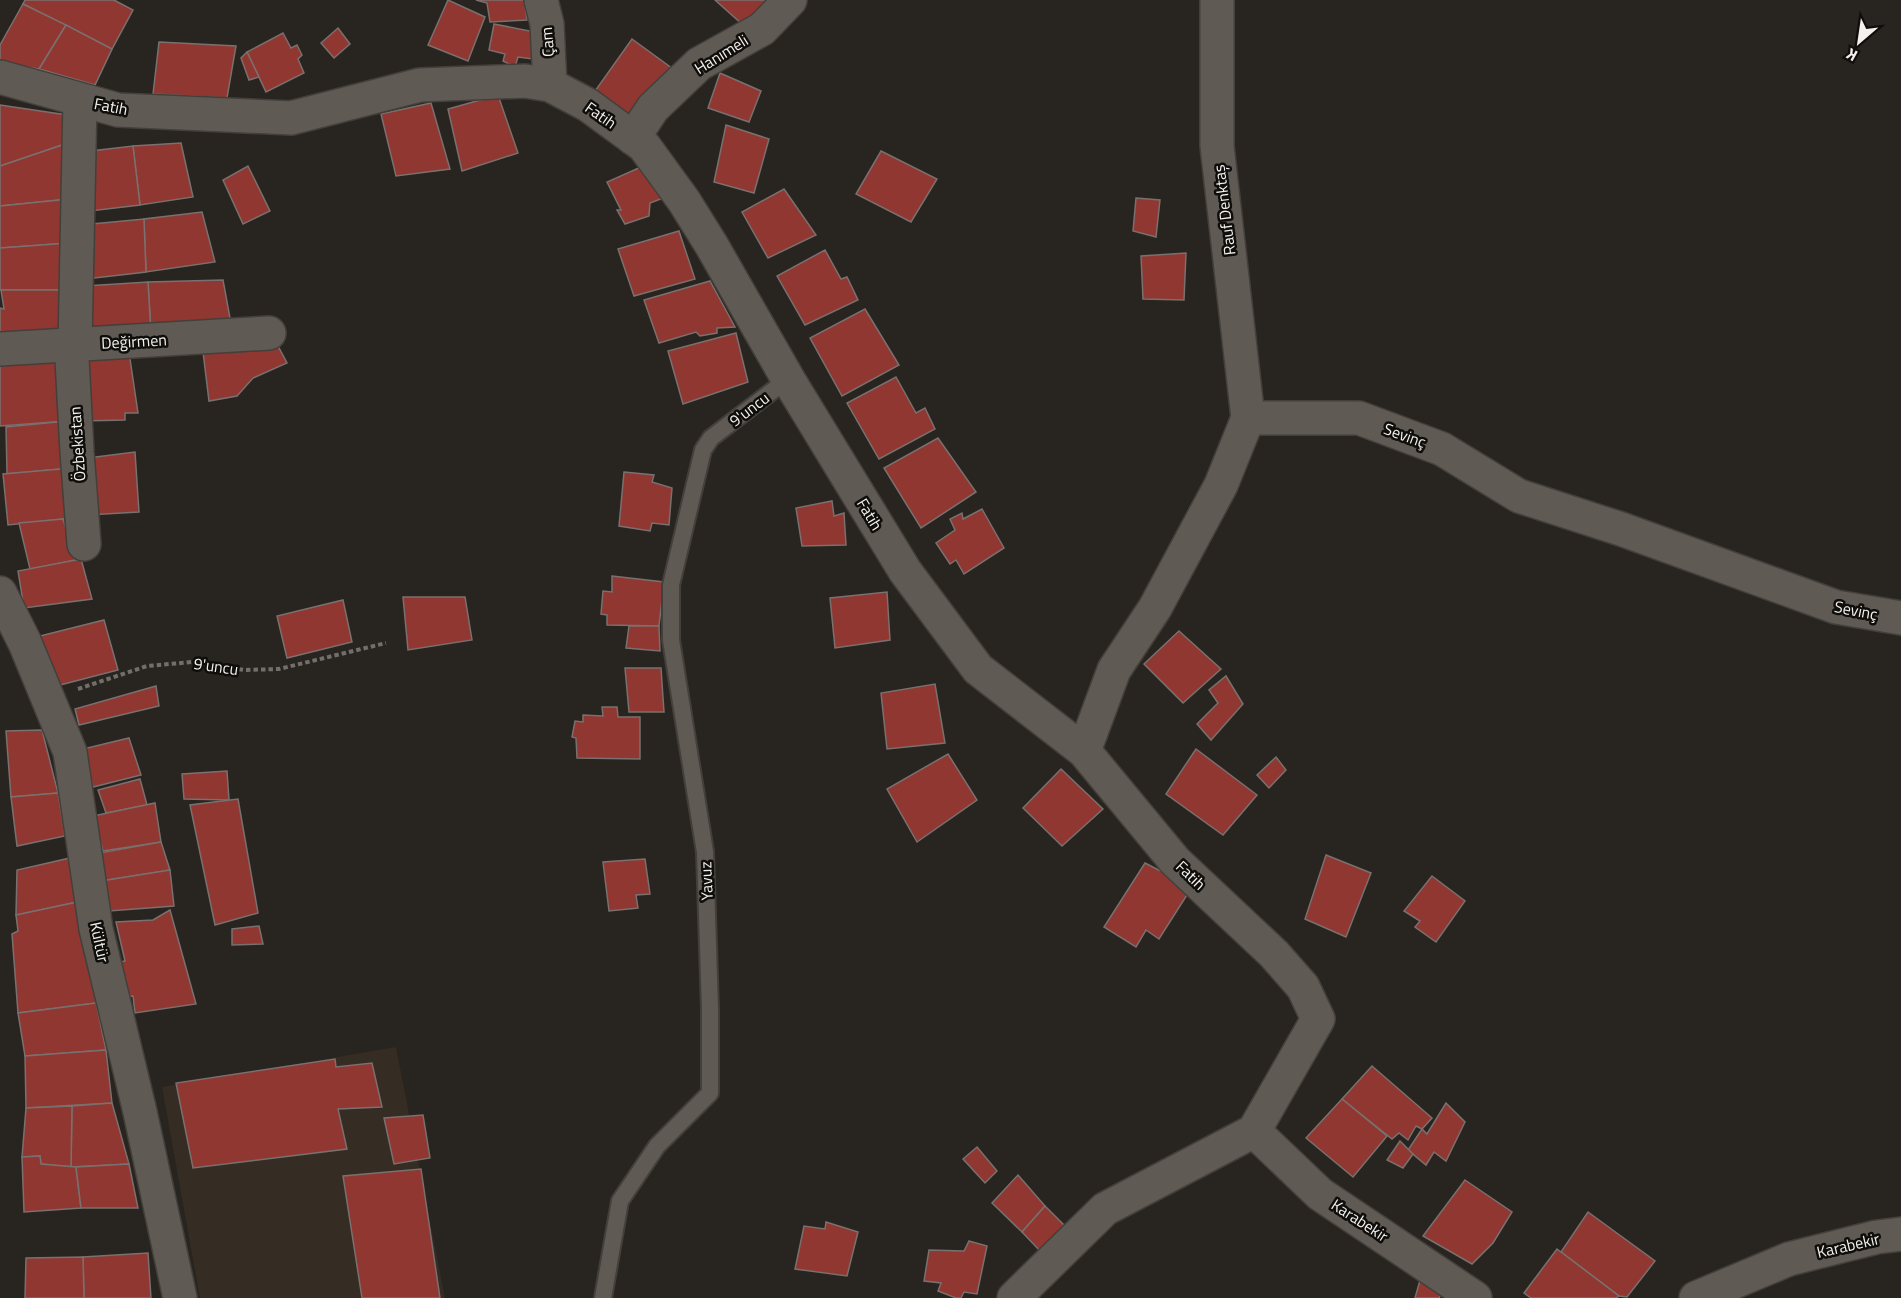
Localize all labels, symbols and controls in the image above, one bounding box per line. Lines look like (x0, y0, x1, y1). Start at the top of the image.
north arrow (1829, 12, 1889, 72)
street label: Çam (534, 26, 560, 58)
street label: Hanımeli (689, 28, 753, 80)
text: K (1841, 42, 1862, 68)
street label: Fatih (92, 91, 130, 121)
street label: Fatih (580, 96, 622, 134)
street label: Rauf Denktaş (1207, 163, 1241, 257)
street label: Değirmen (101, 327, 167, 355)
street label: 9'uncu (724, 386, 774, 432)
street label: Özbekistan (62, 406, 92, 482)
street label: Sevinç (1381, 416, 1430, 454)
street label: Fatih (851, 493, 889, 535)
street label: Sevinç (1832, 594, 1880, 626)
street label: 9'uncu (192, 651, 240, 681)
street label: Fatih (1171, 855, 1211, 895)
street label: Yavuz (693, 861, 719, 901)
street label: Kültür (84, 920, 116, 965)
street label: Karabekir (1327, 1193, 1394, 1248)
street label: Karabekir (1814, 1226, 1882, 1264)

